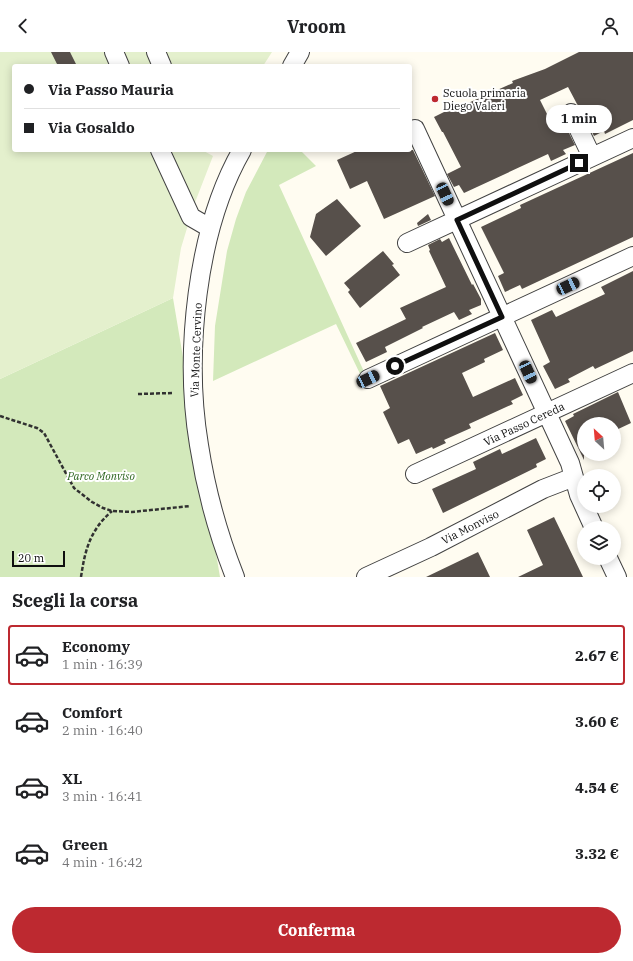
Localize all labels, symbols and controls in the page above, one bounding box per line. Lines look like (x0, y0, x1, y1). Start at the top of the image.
icon: back (12, 15, 34, 37)
text: Vroom (287, 15, 346, 38)
icon: person (599, 15, 621, 37)
text: Via Passo Mauria (48, 80, 174, 99)
place label: Scuola primaria Diego Valeri (443, 86, 526, 113)
marker: Scuola primaria Diego Valeri (430, 94, 440, 104)
callout: 1 min (546, 105, 612, 133)
text: 1 min (561, 110, 597, 127)
text: Via Gosaldo (48, 118, 135, 137)
route end (570, 154, 588, 172)
car (434, 181, 456, 207)
car (555, 275, 581, 297)
street label: Via Monte Cervino (187, 302, 205, 398)
route start (386, 357, 404, 375)
car (517, 359, 539, 385)
car (355, 368, 381, 390)
street label: Via Passo Cereda (481, 399, 567, 449)
north arrow (577, 417, 621, 461)
map controls (577, 417, 621, 565)
park label: Parco Monviso (66, 469, 135, 483)
button: locate (577, 469, 621, 513)
street label: Via Monviso (439, 507, 501, 547)
button: layers (577, 521, 621, 565)
scale bar (12, 549, 65, 568)
text: 20 m (18, 551, 44, 565)
text: Scegli la corsa (12, 589, 138, 612)
icon: car (14, 637, 50, 673)
text: Economy (62, 637, 130, 656)
text: 2.67 € (575, 646, 619, 665)
text: 1 min · 16:39 (62, 656, 143, 673)
icon: car (14, 703, 50, 739)
text: Comfort (62, 703, 122, 722)
text: 3.60 € (575, 712, 619, 731)
text: 2 min · 16:40 (62, 722, 143, 739)
icon: car (14, 769, 50, 805)
text: XL (62, 769, 82, 788)
text: 4.54 € (575, 778, 619, 797)
text: 3 min · 16:41 (62, 788, 143, 805)
icon: car (14, 835, 50, 871)
text: Green (62, 835, 108, 854)
text: 3.32 € (575, 844, 619, 863)
text: 4 min · 16:42 (62, 854, 143, 871)
button: Conferma (12, 907, 621, 953)

